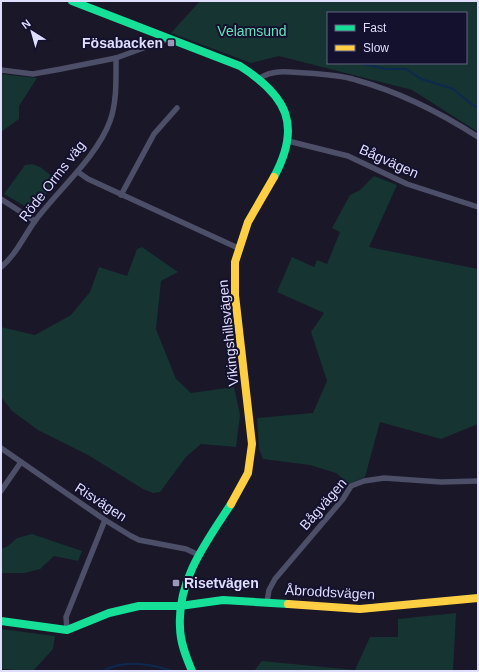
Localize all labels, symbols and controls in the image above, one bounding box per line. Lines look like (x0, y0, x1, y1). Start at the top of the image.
north arrow (12, 12, 52, 52)
legend (327, 12, 467, 64)
text: N (19, 17, 33, 31)
text: Fast (363, 21, 387, 35)
park label: Velamsund (217, 23, 287, 39)
place label: Fösabacken (82, 35, 163, 51)
marker: Fösabacken (166, 38, 176, 48)
text: Slow (363, 41, 389, 55)
street label: Röde Orms väg (16, 137, 88, 225)
street label: Bågvägen (357, 141, 421, 181)
street label: Vikingshillsvägen (214, 279, 242, 387)
street label: Bågvägen (296, 475, 350, 533)
street label: Risvägen (72, 479, 130, 525)
place label: Risetvägen (184, 575, 259, 591)
marker: Risetvägen (171, 578, 181, 588)
street label: Åbroddsvägen (284, 582, 376, 602)

